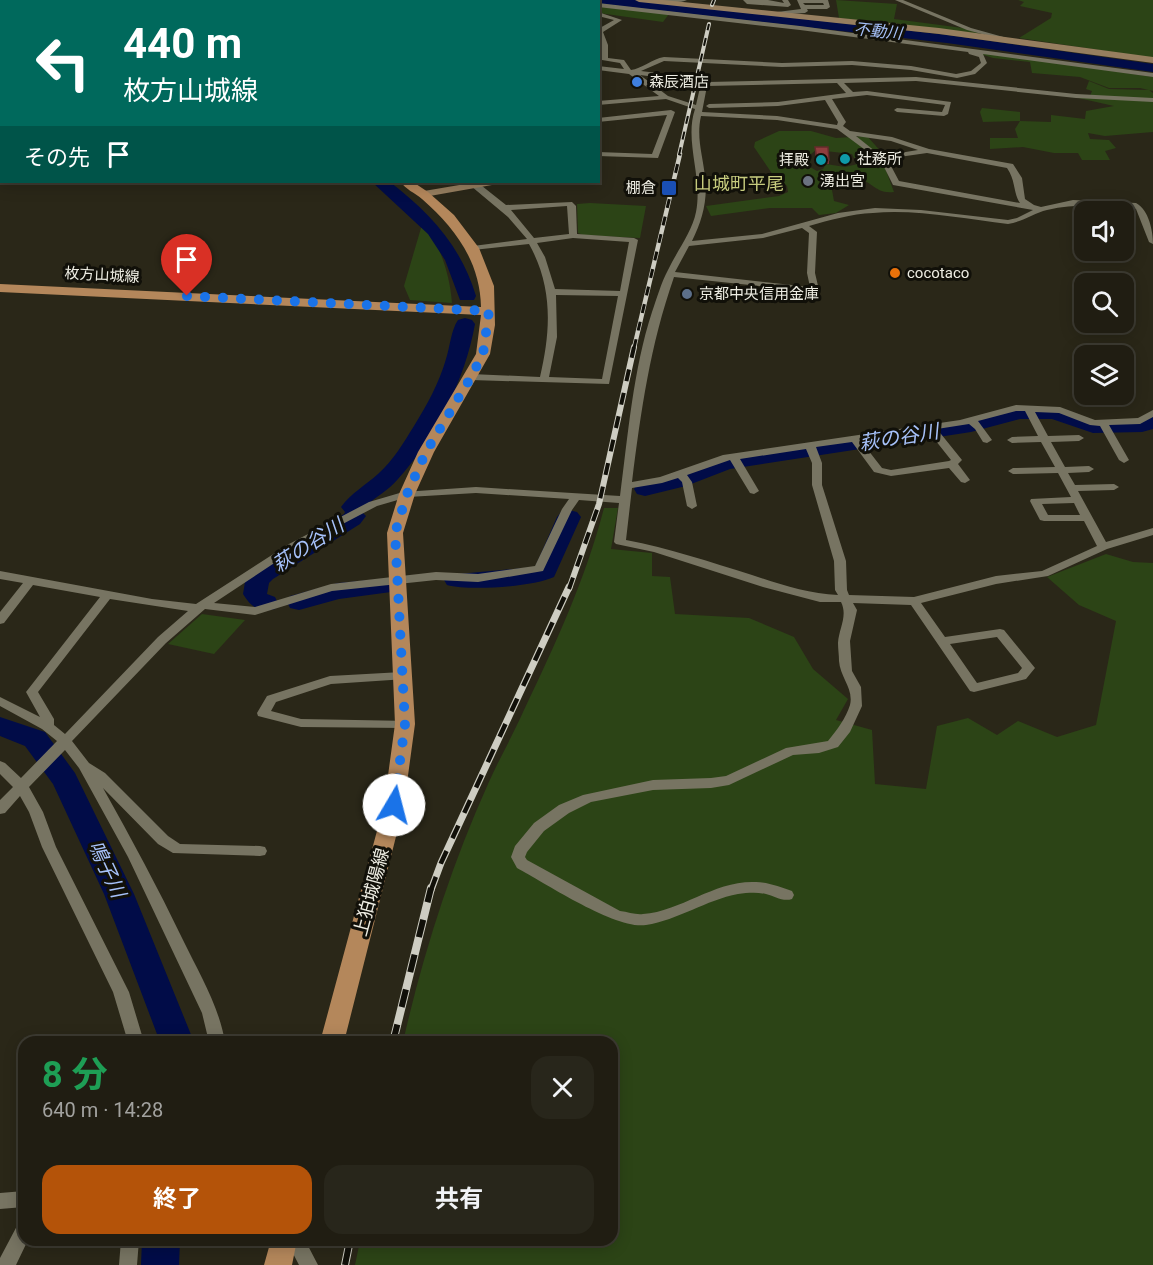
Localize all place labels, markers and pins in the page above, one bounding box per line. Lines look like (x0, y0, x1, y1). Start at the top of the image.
place label: 森辰酒店 (649, 73, 709, 91)
marker: 森辰酒店 (630, 75, 644, 89)
place label: 社務所 (857, 150, 902, 168)
place label: 拝殿 (779, 151, 809, 169)
marker: 社務所 (838, 152, 852, 166)
marker: 拝殿 (814, 153, 828, 167)
place label: 湧出宮 (820, 172, 865, 190)
marker: 湧出宮 (801, 174, 815, 188)
place label: 棚倉 (626, 179, 656, 197)
marker: 棚倉 (660, 179, 678, 197)
pin (161, 234, 212, 296)
place label: cocotaco (907, 264, 969, 282)
marker: cocotaco (888, 266, 902, 280)
place label: 京都中央信用金庫 (699, 285, 819, 303)
marker: 京都中央信用金庫 (680, 287, 694, 301)

